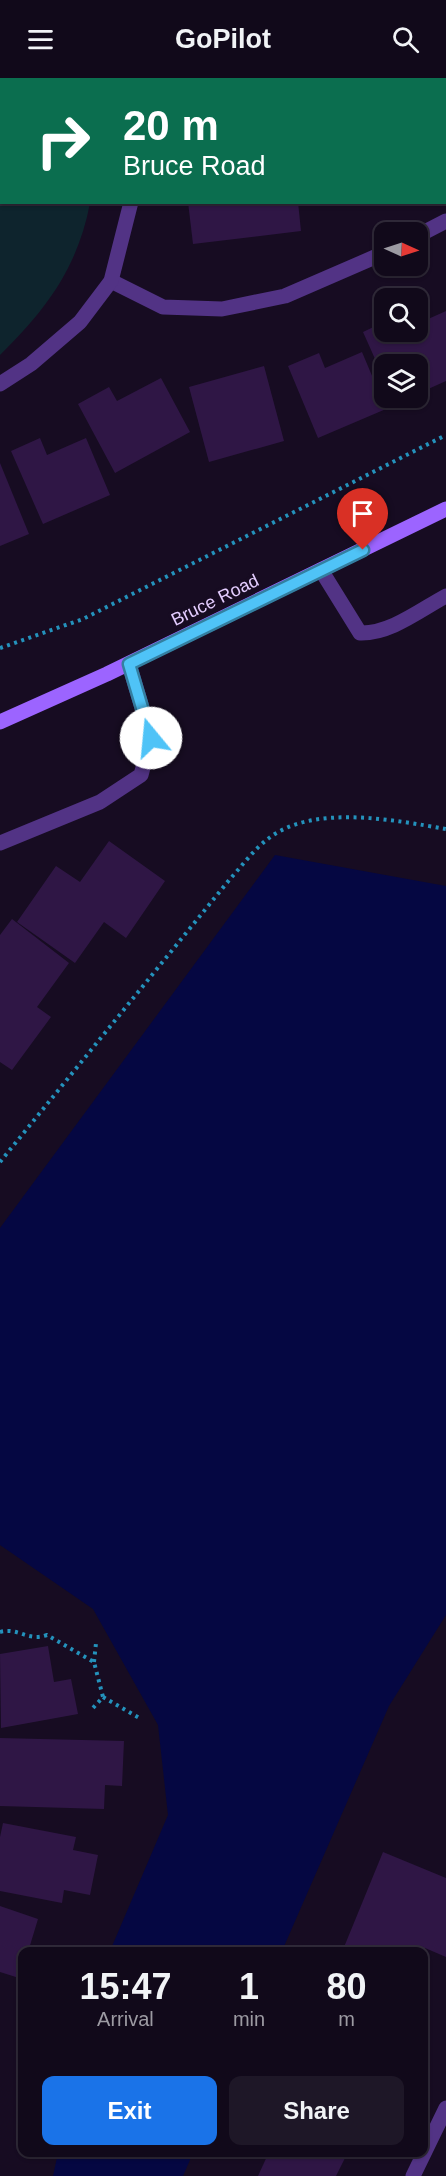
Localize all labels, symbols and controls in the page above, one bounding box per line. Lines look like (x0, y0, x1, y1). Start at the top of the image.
icon: menu (24, 23, 57, 56)
icon: search (389, 23, 422, 56)
text: GoPilot (175, 24, 271, 54)
icon: right (24, 102, 102, 180)
text: 20 m (123, 102, 219, 149)
text: Bruce Road (123, 151, 266, 181)
north arrow (374, 222, 428, 276)
map controls (374, 222, 428, 408)
button: search (374, 288, 428, 342)
button: layers (374, 354, 428, 408)
pin (337, 488, 388, 550)
icon: arrive (346, 497, 379, 530)
street label: Bruce Road (168, 570, 262, 630)
position arrow (119, 706, 183, 770)
text: 15:47 (79, 1966, 171, 2007)
text: 1 (239, 1966, 259, 2007)
text: 80 (327, 1966, 367, 2007)
text: Arrival (97, 2008, 154, 2030)
text: min (233, 2008, 265, 2030)
text: m (338, 2008, 355, 2030)
button: Exit (42, 2076, 217, 2145)
button: Share (229, 2076, 404, 2145)

